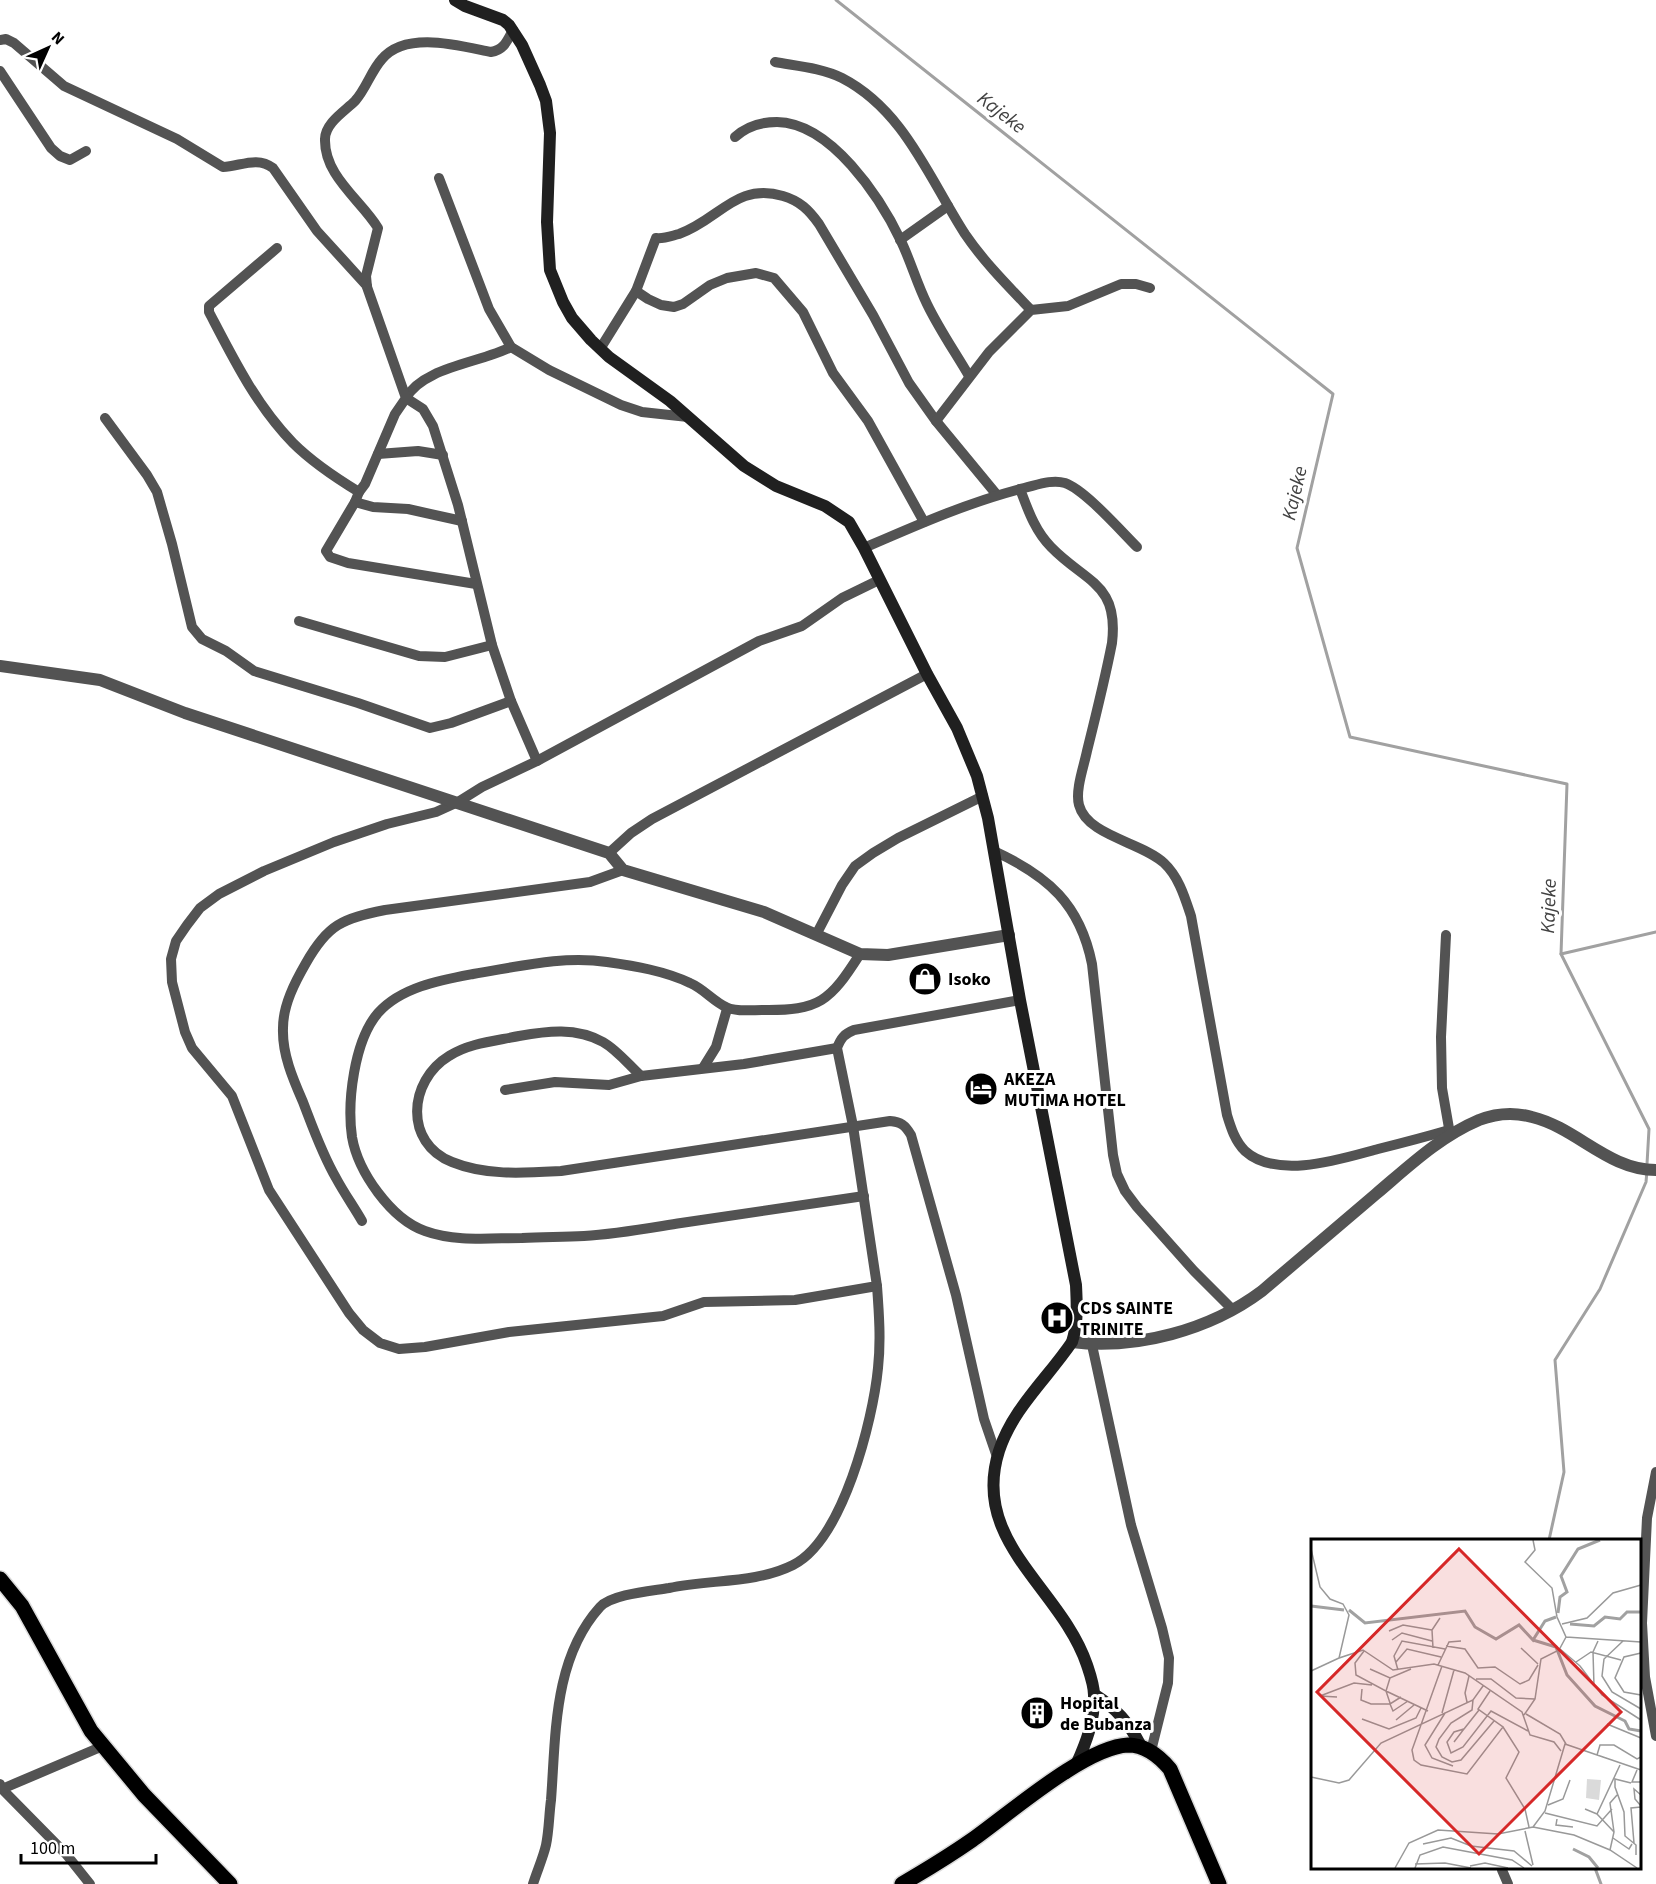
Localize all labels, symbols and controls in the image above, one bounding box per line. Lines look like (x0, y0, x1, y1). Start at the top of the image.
north arrow (18, 18, 78, 78)
text: N (46, 27, 69, 50)
water label: Kajeke (971, 85, 1032, 141)
water label: Kajeke (1275, 463, 1315, 523)
water label: Kajeke (1534, 878, 1564, 934)
shop icon: Isoko (907, 961, 943, 997)
place label: Isoko (948, 967, 991, 992)
place label: AKEZA MUTIMA HOTEL (1003, 1067, 1126, 1113)
hotel icon: AKEZA MUTIMA HOTEL (963, 1071, 999, 1107)
place label: CDS SAINTE TRINITE (1080, 1296, 1173, 1342)
hospital icon: CDS SAINTE TRINITE (1039, 1300, 1075, 1336)
inset map (1311, 1539, 1641, 1869)
place label: Hopital de Bubanza (1060, 1691, 1152, 1737)
building icon: Hopital de Bubanza (1019, 1695, 1055, 1731)
scale bar (21, 1827, 156, 1865)
text: 100 m (30, 1836, 75, 1861)

